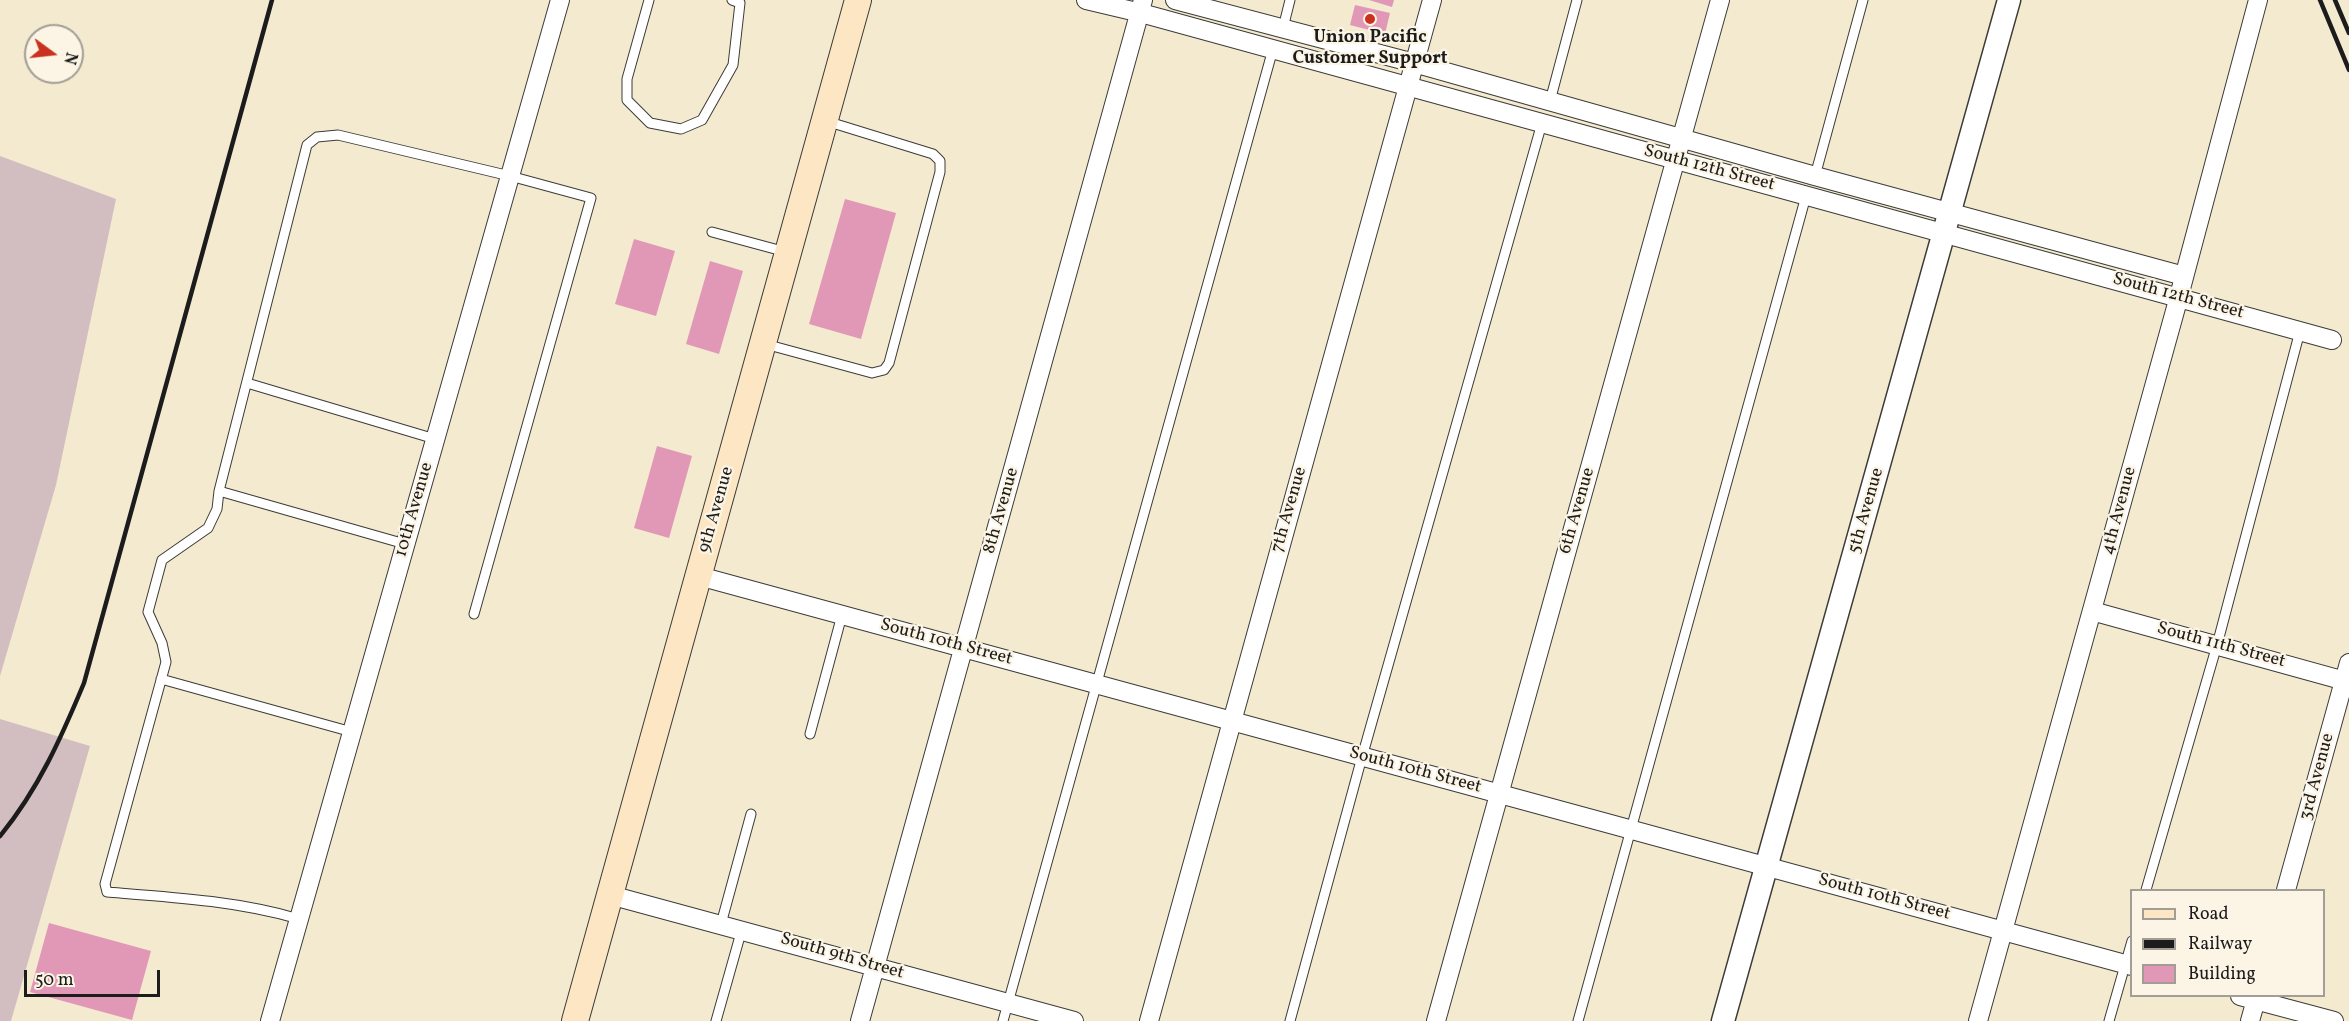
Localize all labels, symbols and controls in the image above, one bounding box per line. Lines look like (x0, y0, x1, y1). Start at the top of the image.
marker: Union Pacific Customer Support (1363, 12, 1377, 26)
north arrow (24, 24, 84, 84)
place label: Union Pacific Customer Support (1292, 28, 1448, 70)
text: N (57, 50, 82, 67)
street label: South 12th Street (1641, 141, 1777, 197)
street label: South 12th Street (2110, 269, 2246, 325)
street label: 10th Avenue (391, 460, 439, 560)
street label: 9th Avenue (694, 464, 740, 556)
street label: 8th Avenue (979, 465, 1025, 557)
street label: 7th Avenue (1267, 465, 1313, 555)
street label: 6th Avenue (1555, 465, 1601, 557)
street label: 4th Avenue (2098, 465, 2142, 557)
street label: 5th Avenue (1844, 466, 1890, 556)
street label: South 10th Street (878, 615, 1014, 671)
street label: South 11th Street (2154, 618, 2288, 674)
street label: 3rd Avenue (2296, 731, 2340, 823)
street label: South 10th Street (1347, 743, 1483, 799)
street label: South 10th Street (1816, 870, 1952, 926)
legend (2130, 889, 2325, 997)
text: Road (2188, 902, 2229, 927)
street label: South 9th Street (778, 929, 906, 985)
text: Railway (2188, 932, 2252, 957)
scale bar (27, 958, 164, 996)
text: Building (2188, 962, 2256, 987)
text: 50 m (35, 968, 74, 993)

